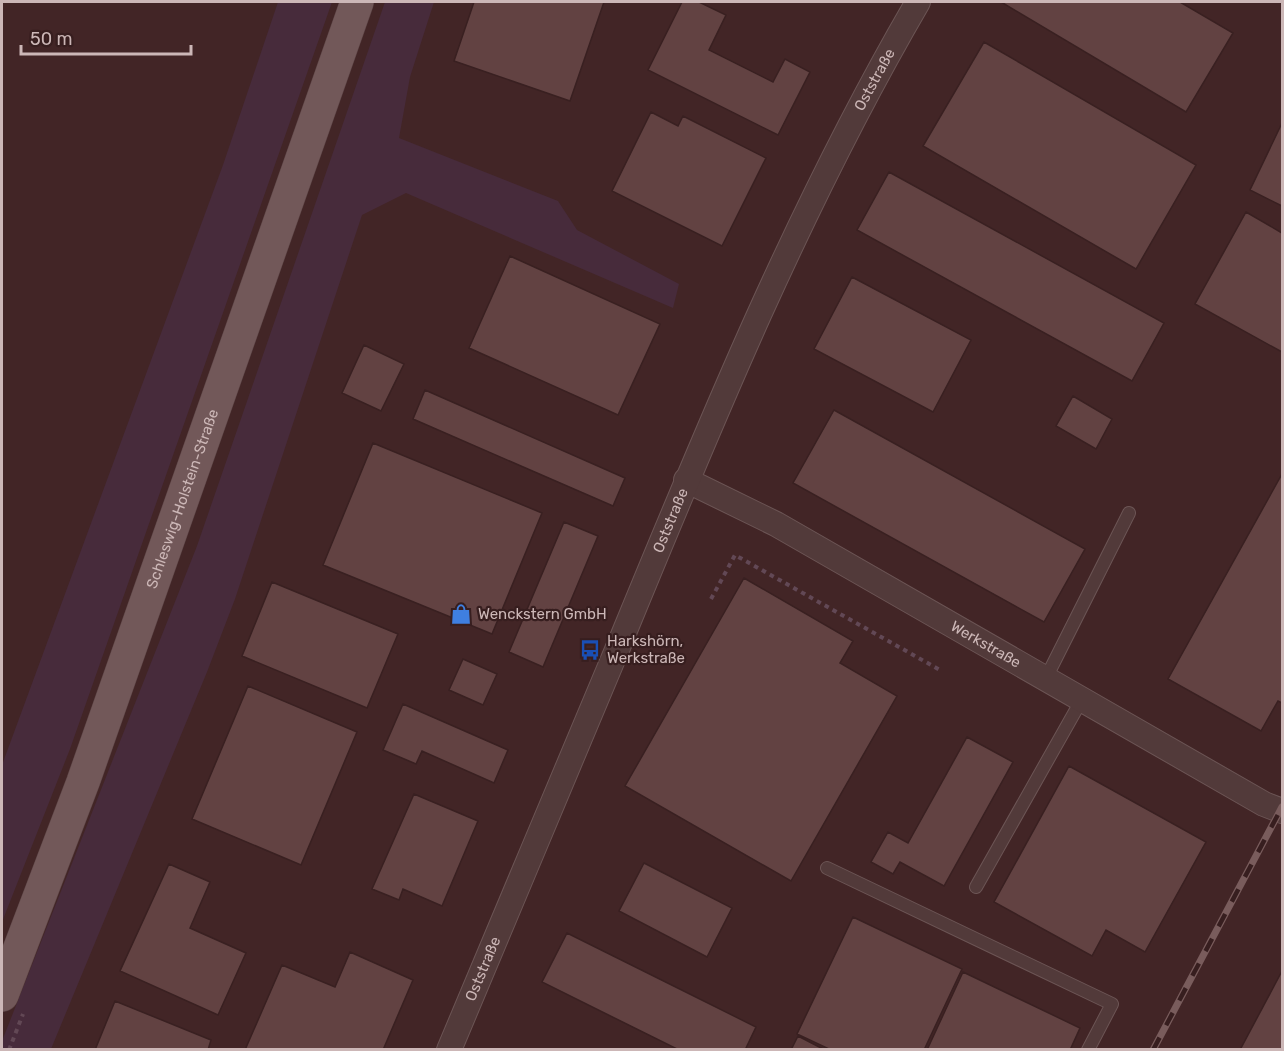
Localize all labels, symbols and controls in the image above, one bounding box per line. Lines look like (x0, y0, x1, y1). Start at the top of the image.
scale bar (21, 18, 190, 56)
text: 50 m (30, 28, 73, 50)
street label: Oststraße (850, 45, 899, 114)
street label: Schleswig-Holstein-Straße (143, 407, 222, 591)
street label: Oststraße (649, 485, 692, 555)
shop icon: Wenckstern GmbH (449, 602, 473, 626)
place label: Wenckstern GmbH (478, 605, 607, 623)
street label: Werkstraße (947, 617, 1024, 672)
place label: Harkshörn, Werkstraße (607, 632, 685, 667)
bus stop icon: Harkshörn, Werkstraße (578, 638, 602, 662)
street label: Oststraße (461, 934, 504, 1004)

